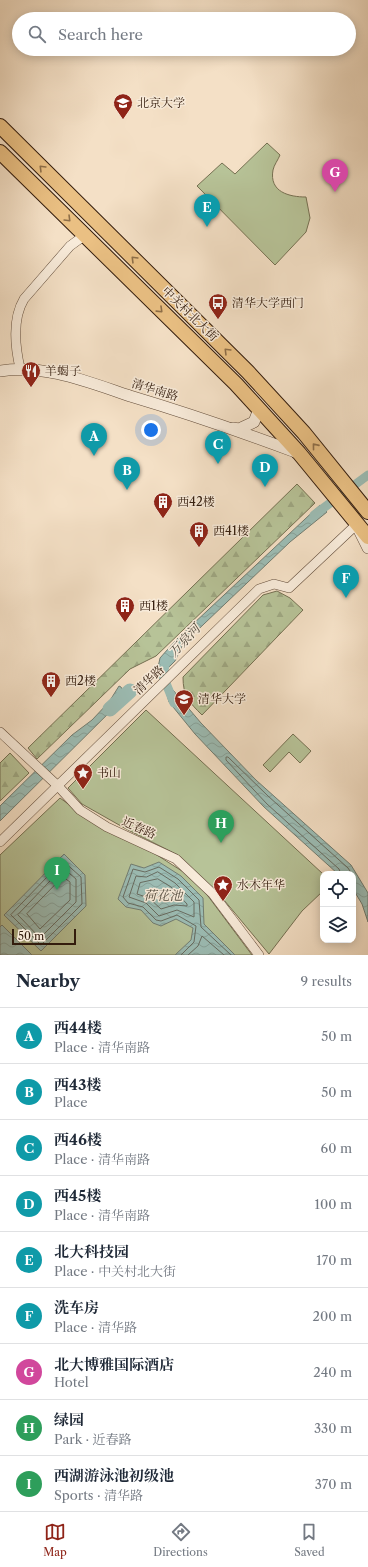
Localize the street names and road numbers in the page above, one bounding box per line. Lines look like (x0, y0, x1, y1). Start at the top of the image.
street label: 中关村北大街 (159, 283, 222, 345)
street label: 清华南路 (130, 375, 180, 404)
street label: 清华路 (130, 662, 167, 697)
street label: 近春路 (120, 813, 159, 842)

